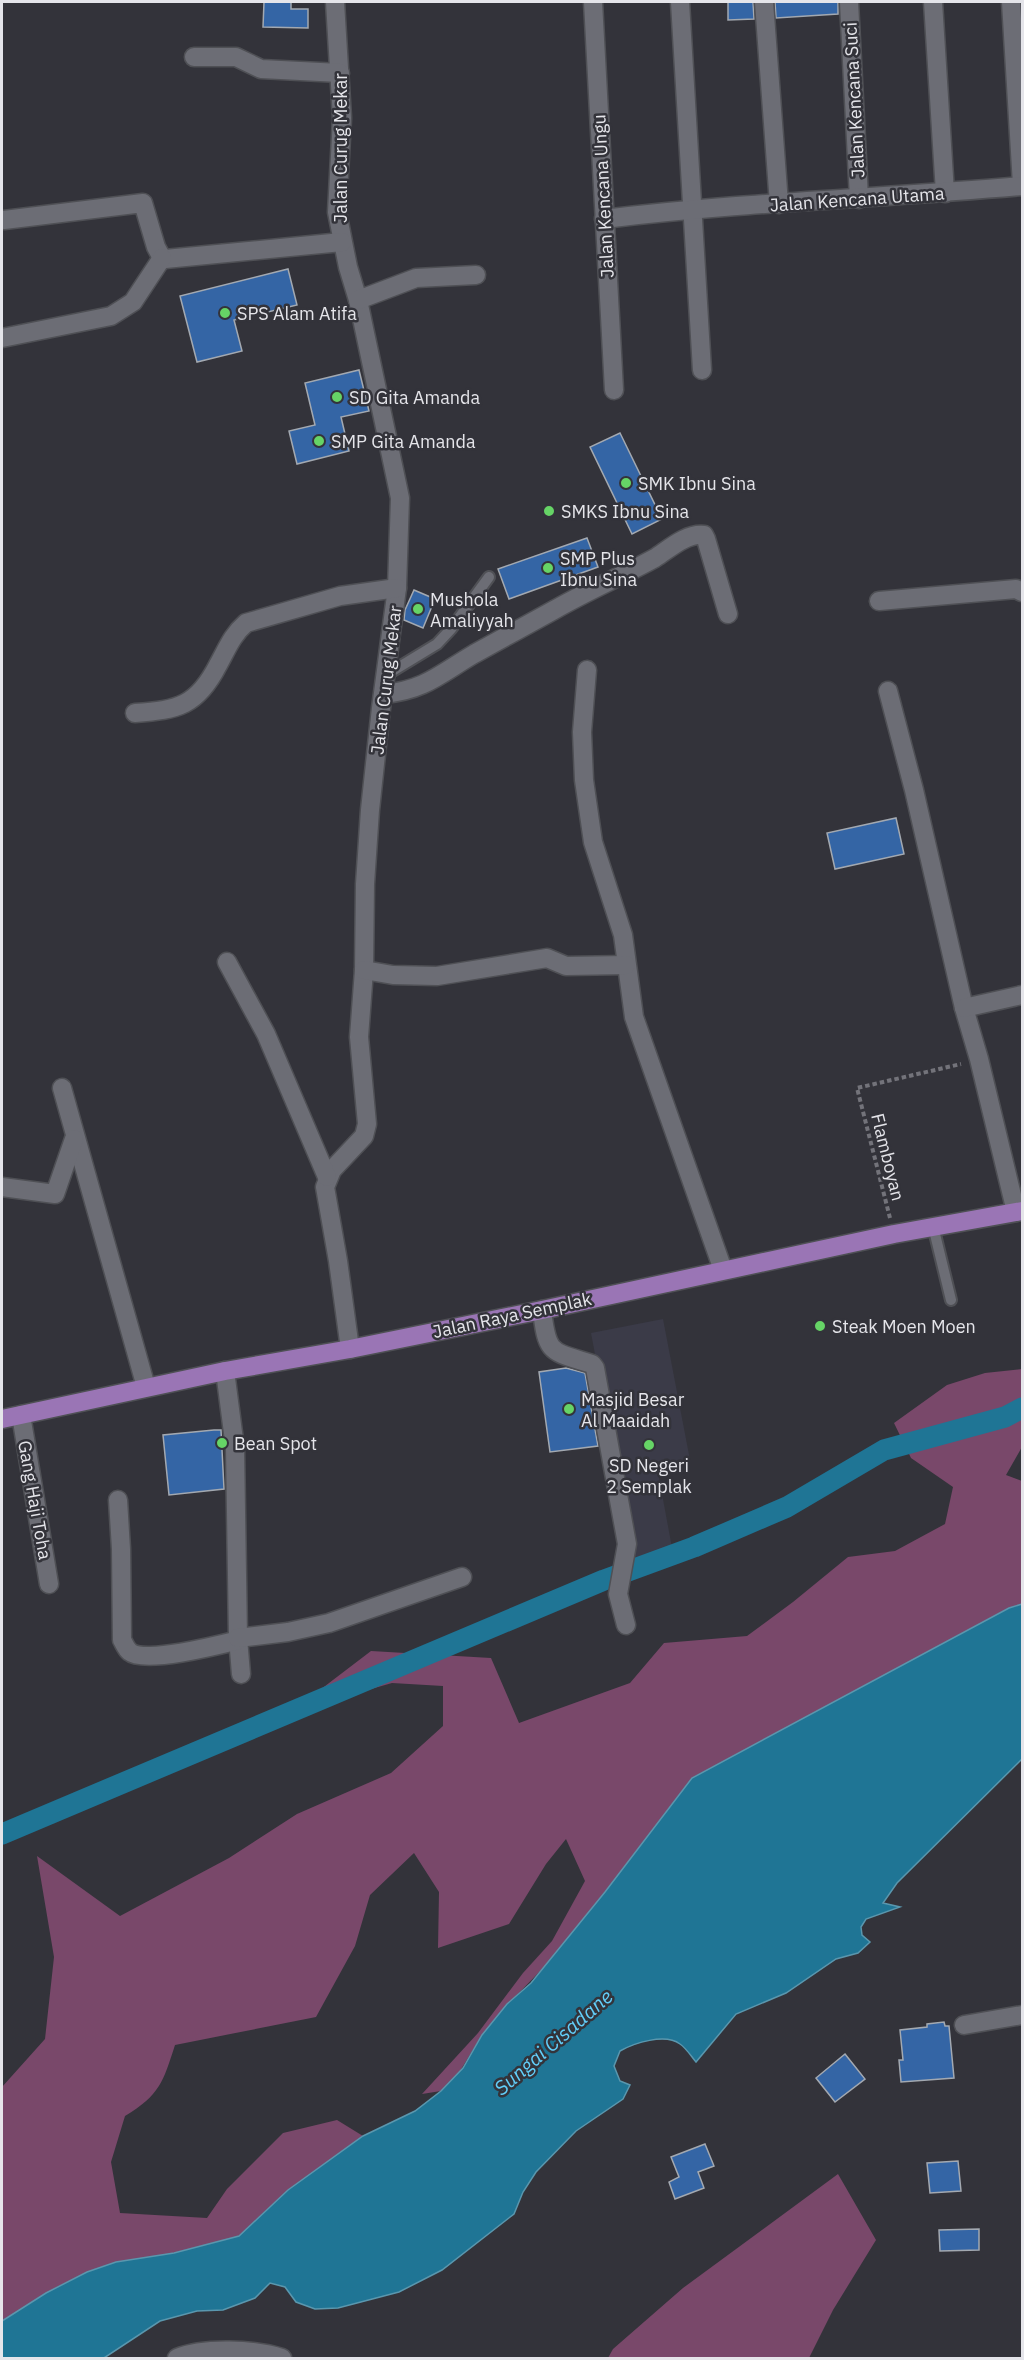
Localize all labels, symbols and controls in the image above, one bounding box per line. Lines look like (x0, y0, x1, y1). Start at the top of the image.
street label: Jalan Kencana Suci (838, 22, 870, 178)
street label: Jalan Curug Mekar (329, 73, 352, 223)
street label: Jalan Kencana Ungu (587, 114, 619, 278)
street label: Jalan Kencana Utama (769, 181, 945, 217)
place label: SPS Alam Atifa (237, 302, 357, 325)
marker: SPS Alam Atifa (218, 306, 232, 320)
place label: SD Gita Amanda (349, 386, 480, 409)
marker: SD Gita Amanda (330, 390, 344, 404)
place label: SMP Gita Amanda (331, 430, 476, 453)
marker: SMP Gita Amanda (312, 434, 326, 448)
place label: SMK Ibnu Sina (638, 472, 756, 495)
marker: SMK Ibnu Sina (619, 476, 633, 490)
place label: SMKS Ibnu Sina (561, 500, 690, 523)
marker: SMKS Ibnu Sina (542, 504, 556, 518)
place label: SMP Plus Ibnu Sina (560, 547, 638, 591)
marker: SMP Plus Ibnu Sina (541, 561, 555, 575)
place label: Mushola Amaliyyah (430, 588, 514, 632)
marker: Mushola Amaliyyah (411, 602, 425, 616)
street label: Jalan Curug Mekar (365, 604, 407, 756)
street label: Flamboyan (866, 1111, 910, 1203)
street label: Jalan Raya Semplak (431, 1287, 594, 1343)
place label: Steak Moen Moen (832, 1315, 976, 1338)
marker: Steak Moen Moen (813, 1319, 827, 1333)
place label: Masjid Besar Al Maaidah (581, 1388, 685, 1432)
marker: Masjid Besar Al Maaidah (562, 1402, 576, 1416)
place label: Bean Spot (234, 1432, 317, 1455)
marker: Bean Spot (215, 1436, 229, 1450)
marker: SD Negeri 2 Semplak (642, 1438, 656, 1452)
street label: Gang Haji Toha (13, 1439, 57, 1562)
place label: SD Negeri 2 Semplak (606, 1454, 692, 1498)
water label: Sungai Cisadane (488, 1983, 618, 2101)

